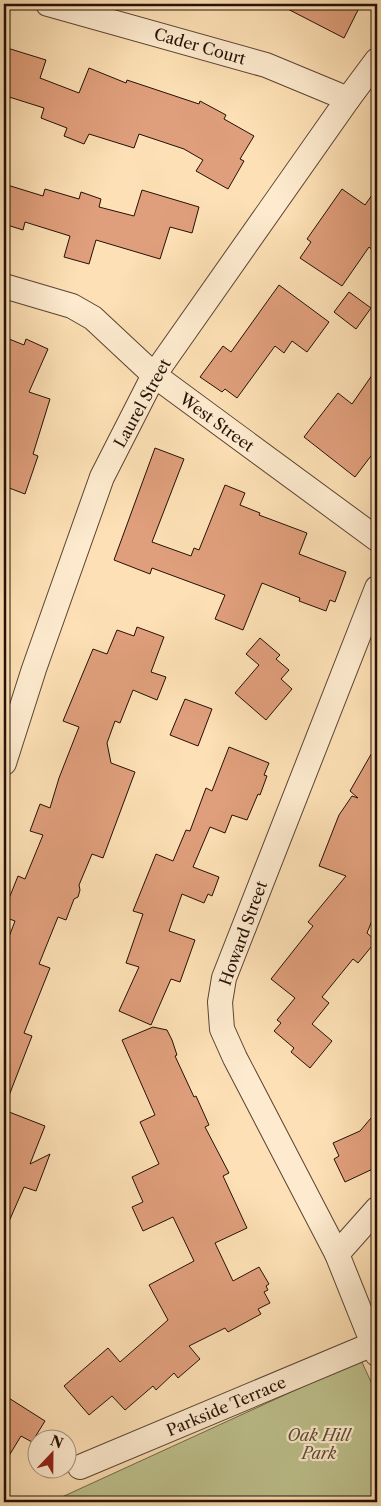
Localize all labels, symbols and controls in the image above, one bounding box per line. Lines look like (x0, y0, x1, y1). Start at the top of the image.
street label: Cader Court (152, 23, 249, 69)
street label: Laurel Street (109, 355, 175, 451)
street label: West Street (175, 388, 258, 456)
street label: Howard Street (215, 878, 271, 988)
street label: Parkside Terrace (163, 1372, 289, 1440)
park label: Oak Hill Park (287, 1425, 353, 1463)
north arrow (28, 1428, 78, 1478)
text: N (48, 1431, 66, 1453)

